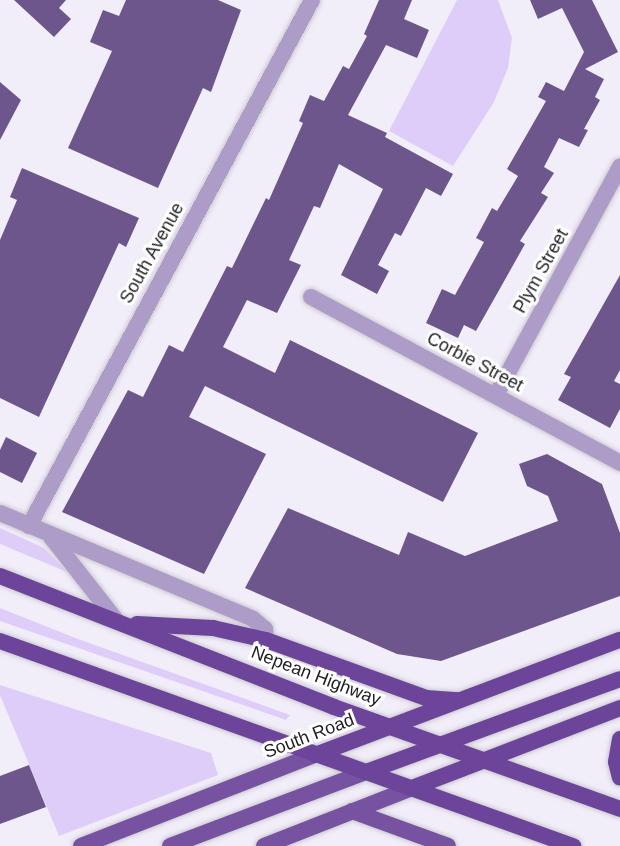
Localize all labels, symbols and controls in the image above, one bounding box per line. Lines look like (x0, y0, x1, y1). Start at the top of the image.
street label: South Avenue (115, 198, 189, 308)
street label: Plym Street (509, 225, 573, 317)
street label: Corbie Street (423, 328, 527, 396)
street label: Nepean Highway (248, 641, 384, 711)
street label: South Road (261, 709, 357, 763)

